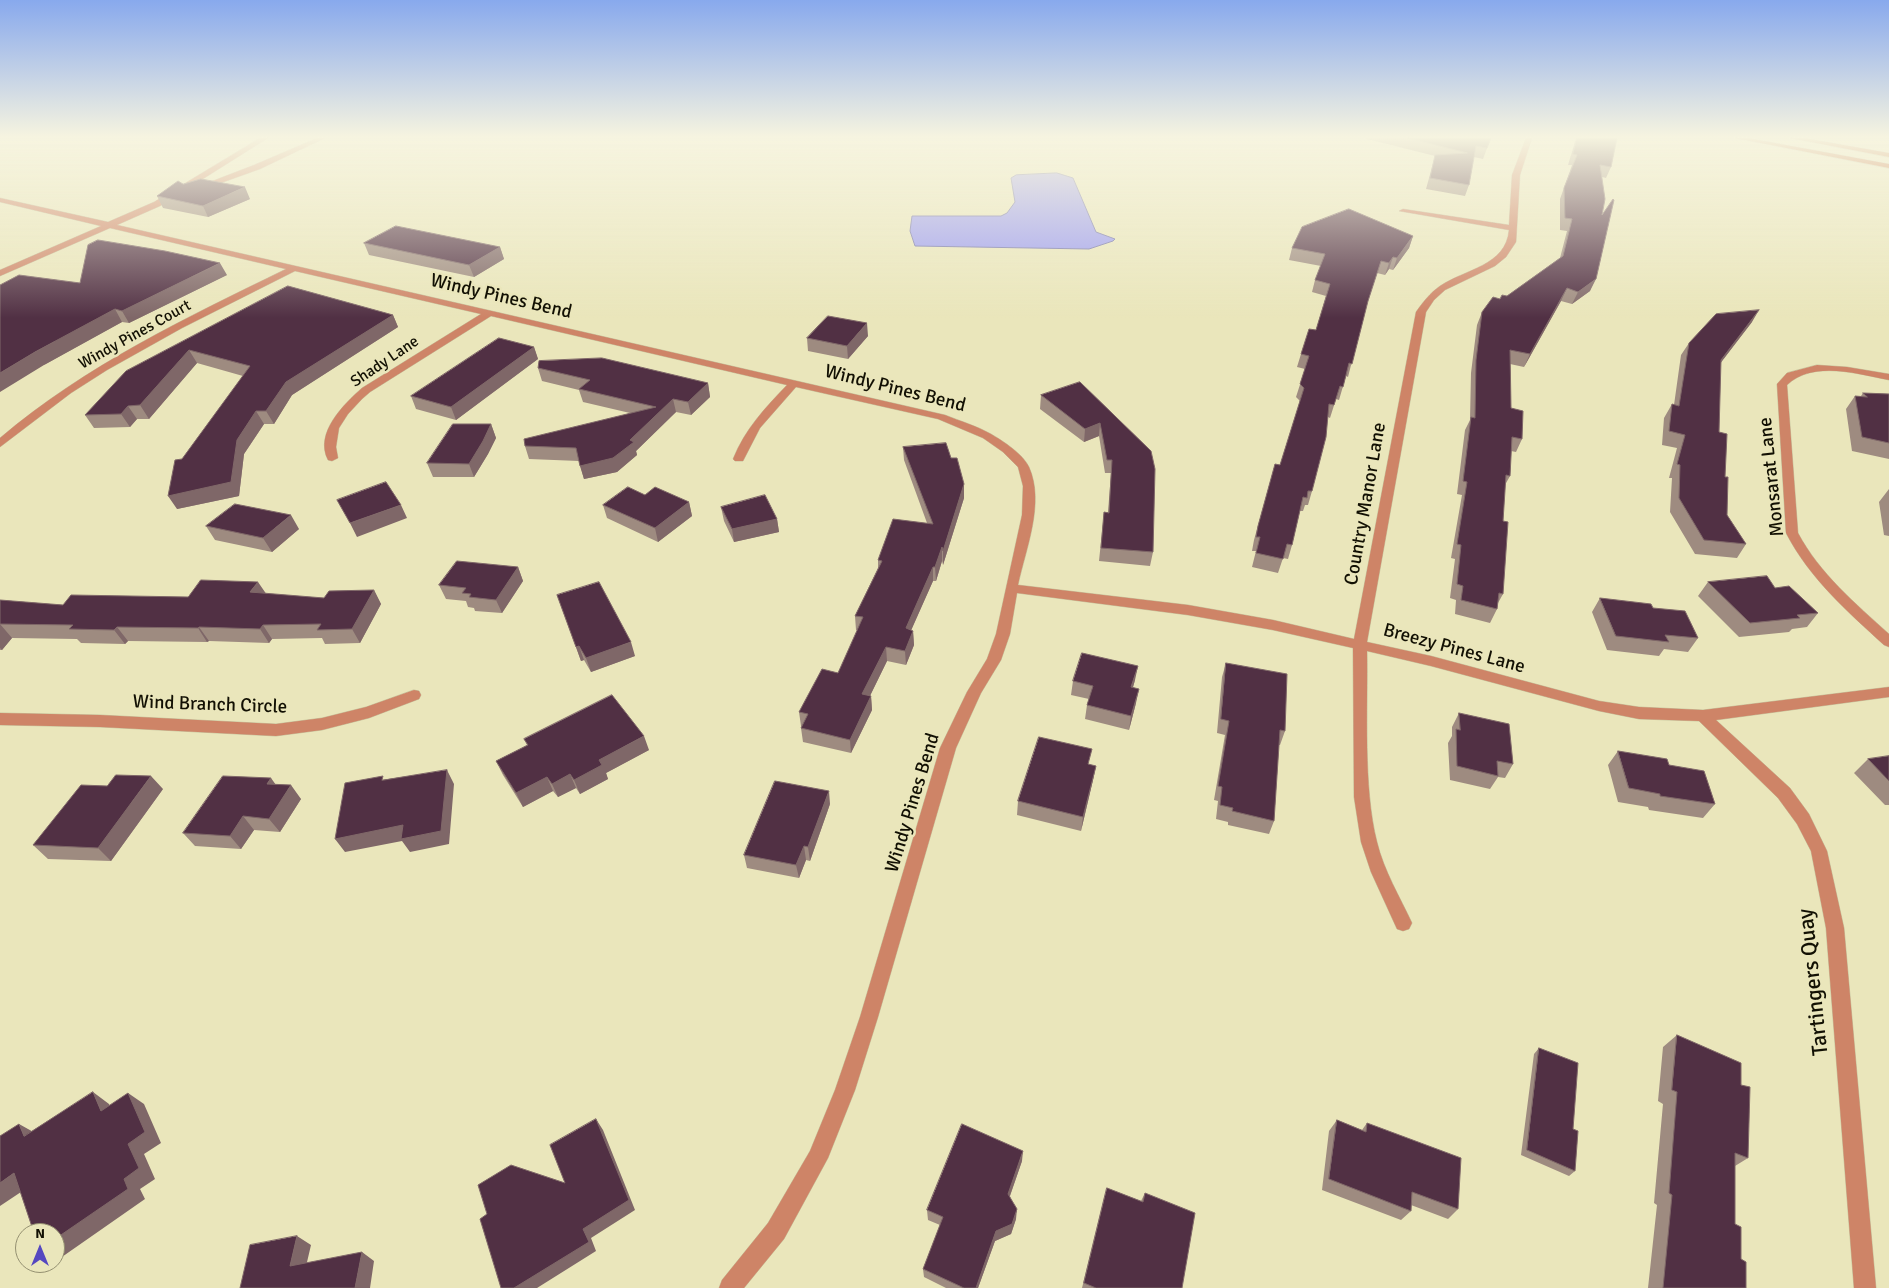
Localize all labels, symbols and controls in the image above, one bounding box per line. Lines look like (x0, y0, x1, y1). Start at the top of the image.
street label: Windy Pines Bend (428, 270, 574, 324)
street label: Windy Pines Court (76, 296, 194, 374)
street label: Shady Lane (347, 332, 423, 392)
street label: Windy Pines Bend (822, 360, 968, 418)
street label: Monsarat Lane (1754, 416, 1790, 538)
street label: Country Manor Lane (1340, 421, 1392, 587)
street label: Breezy Pines Lane (1381, 619, 1527, 679)
street label: Wind Branch Circle (132, 691, 288, 719)
street label: Windy Pines Bend (881, 731, 945, 875)
street label: Tartingers Quay (1793, 907, 1835, 1057)
north arrow (15, 1223, 65, 1273)
text: N (35, 1225, 45, 1242)

